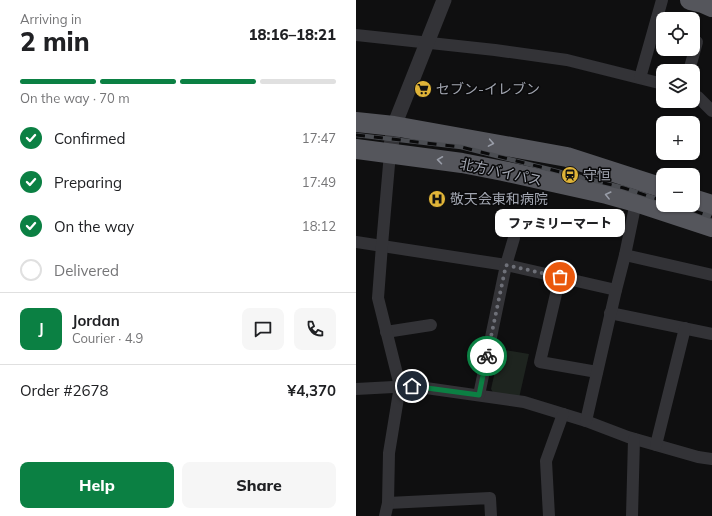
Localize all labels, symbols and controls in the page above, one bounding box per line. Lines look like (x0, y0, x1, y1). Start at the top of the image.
text: Arriving in (20, 11, 82, 27)
map controls (656, 12, 700, 212)
button: locate (656, 12, 700, 56)
text: 2 min (20, 25, 90, 58)
text: 18:16–18:21 (249, 25, 336, 44)
button: layers (656, 64, 700, 108)
supermarket icon: セブン-イレブン (413, 79, 433, 99)
place label: セブン-イレブン (436, 80, 540, 98)
text: On the way · 70 m (20, 90, 130, 106)
button: + (656, 116, 700, 160)
icon: check (20, 127, 42, 149)
text: Confirmed (54, 129, 125, 148)
text: 17:47 (302, 130, 336, 146)
one-way arrow (488, 139, 494, 147)
street label: 北方バイパス (458, 154, 544, 190)
one-way arrow (437, 156, 443, 165)
station icon: 守恒 (560, 165, 580, 185)
place label: 守恒 (583, 166, 611, 184)
button: − (656, 168, 700, 212)
icon: check (20, 171, 42, 193)
text: Preparing (54, 173, 122, 192)
text: 17:49 (302, 174, 336, 190)
hospital icon: 敬天会東和病院 (427, 189, 447, 209)
place label: 敬天会東和病院 (450, 190, 548, 208)
one-way arrow (605, 191, 612, 200)
callout: ファミリーマート (495, 209, 625, 237)
icon: check (20, 215, 42, 237)
text: ファミリーマート (508, 215, 612, 231)
text: On the way (54, 217, 134, 236)
text: 18:12 (302, 218, 336, 234)
pin (543, 260, 577, 294)
text: Delivered (54, 261, 119, 280)
icon: bag (549, 266, 571, 288)
button: chat (242, 308, 284, 350)
button: phone (294, 308, 336, 350)
text: Jordan (72, 311, 120, 330)
text: J (38, 319, 44, 338)
text: Courier · 4.9 (72, 330, 143, 346)
courier (467, 336, 507, 376)
icon: bike (476, 345, 498, 367)
pin (395, 369, 429, 403)
icon: home (401, 375, 423, 397)
text: Order #2678 (20, 381, 108, 400)
text: ¥4,370 (287, 381, 336, 400)
button: Help (20, 462, 174, 508)
button: Share (182, 462, 336, 508)

